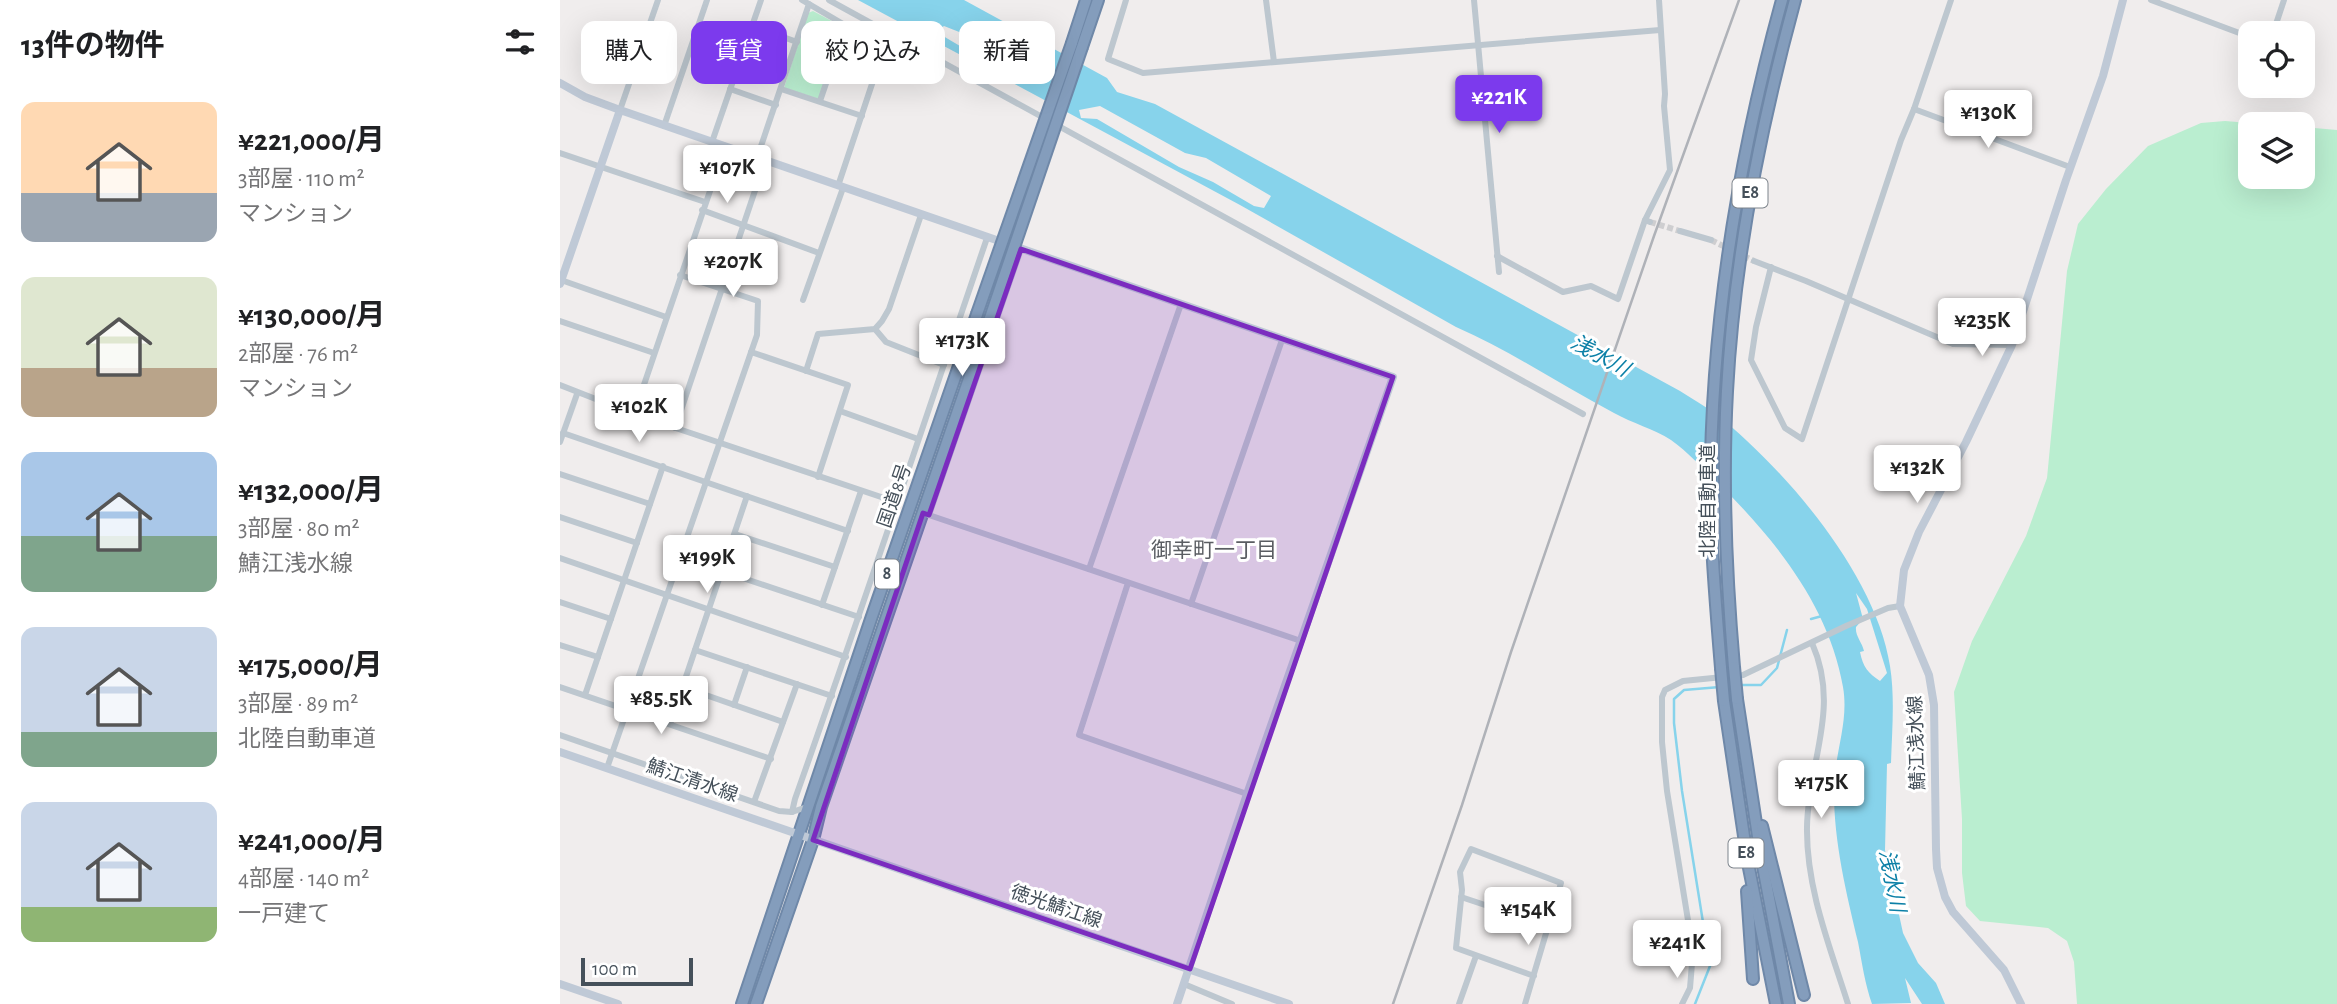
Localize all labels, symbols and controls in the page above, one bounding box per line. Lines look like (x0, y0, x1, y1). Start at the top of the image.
chip: 購入 (581, 21, 677, 84)
chip: 賃貸 (691, 21, 787, 84)
chip: 絞り込み (801, 21, 945, 84)
chip: 新着 (959, 21, 1055, 84)
map controls (2238, 21, 2315, 189)
button: locate (2238, 21, 2315, 98)
icon: filters (501, 23, 539, 61)
text: 13件の物件 (21, 31, 165, 61)
pin: ¥221K (1450, 76, 1548, 135)
text: ¥221K (1471, 86, 1527, 109)
pin: ¥130K (1939, 90, 2037, 150)
text: ¥130K (1960, 101, 2016, 124)
button: layers (2238, 112, 2315, 189)
text: ¥221,000/月 (238, 126, 385, 156)
icon: home (77, 130, 161, 214)
pin: ¥107K (678, 146, 776, 205)
text: ¥107K (699, 156, 755, 179)
text: 3部屋 · 110 m² (238, 168, 365, 191)
road number: E8 (1732, 178, 1768, 208)
text: マンション (238, 203, 353, 226)
pin: ¥207K (684, 240, 782, 299)
text: ¥207K (704, 250, 762, 273)
pin: ¥235K (1933, 298, 2031, 358)
text: ¥130,000/月 (238, 301, 385, 331)
icon: home (77, 305, 161, 389)
text: ¥235K (1954, 309, 2010, 332)
pin: ¥173K (913, 318, 1011, 378)
text: ¥173K (935, 329, 989, 352)
water label: 浅水川 (1567, 331, 1635, 381)
text: 2部屋 · 76 m² (238, 343, 358, 366)
text: マンション (238, 378, 353, 401)
pin: ¥102K (590, 384, 688, 444)
text: ¥102K (611, 395, 667, 418)
street label: 北陸自動車道 (1698, 444, 1718, 558)
pin: ¥132K (1868, 446, 1966, 505)
text: ¥132K (1890, 456, 1944, 479)
street label: 国道8号 (874, 461, 915, 530)
text: ¥132,000/月 (238, 476, 384, 506)
icon: home (77, 480, 161, 564)
text: 3部屋 · 80 m² (238, 518, 360, 541)
pin: ¥199K (658, 536, 756, 595)
district label: 御幸町一丁目 (1151, 539, 1277, 561)
text: ¥199K (679, 546, 735, 569)
text: 鯖江浅水線 (238, 553, 353, 576)
road number: 8 (875, 560, 899, 588)
text: ¥175,000/月 (238, 651, 383, 681)
icon: home (77, 655, 161, 739)
pin: ¥85.5K (604, 676, 718, 736)
text: ¥85.5K (630, 687, 692, 710)
text: 3部屋 · 89 m² (238, 693, 358, 716)
street label: 鯖江浅水線 (1905, 695, 1928, 791)
text: 北陸自動車道 (238, 728, 376, 751)
street label: 鯖江清水線 (644, 755, 741, 805)
pin: ¥175K (1772, 760, 1870, 820)
text: ¥175K (1794, 771, 1848, 794)
text: ¥241,000/月 (238, 826, 386, 856)
icon: home (77, 830, 161, 914)
road number: E8 (1728, 838, 1764, 868)
water label: 浅水川 (1876, 848, 1910, 916)
text: 4部屋 · 140 m² (238, 868, 369, 891)
street label: 徳光鯖江線 (1008, 882, 1104, 931)
pin: ¥154K (1479, 888, 1577, 947)
text: ¥154K (1500, 898, 1556, 921)
text: 一戸建て (238, 903, 330, 926)
pin: ¥241K (1628, 920, 1726, 980)
text: ¥241K (1649, 931, 1705, 954)
scale bar (581, 955, 693, 987)
text: 100 m (592, 960, 637, 979)

